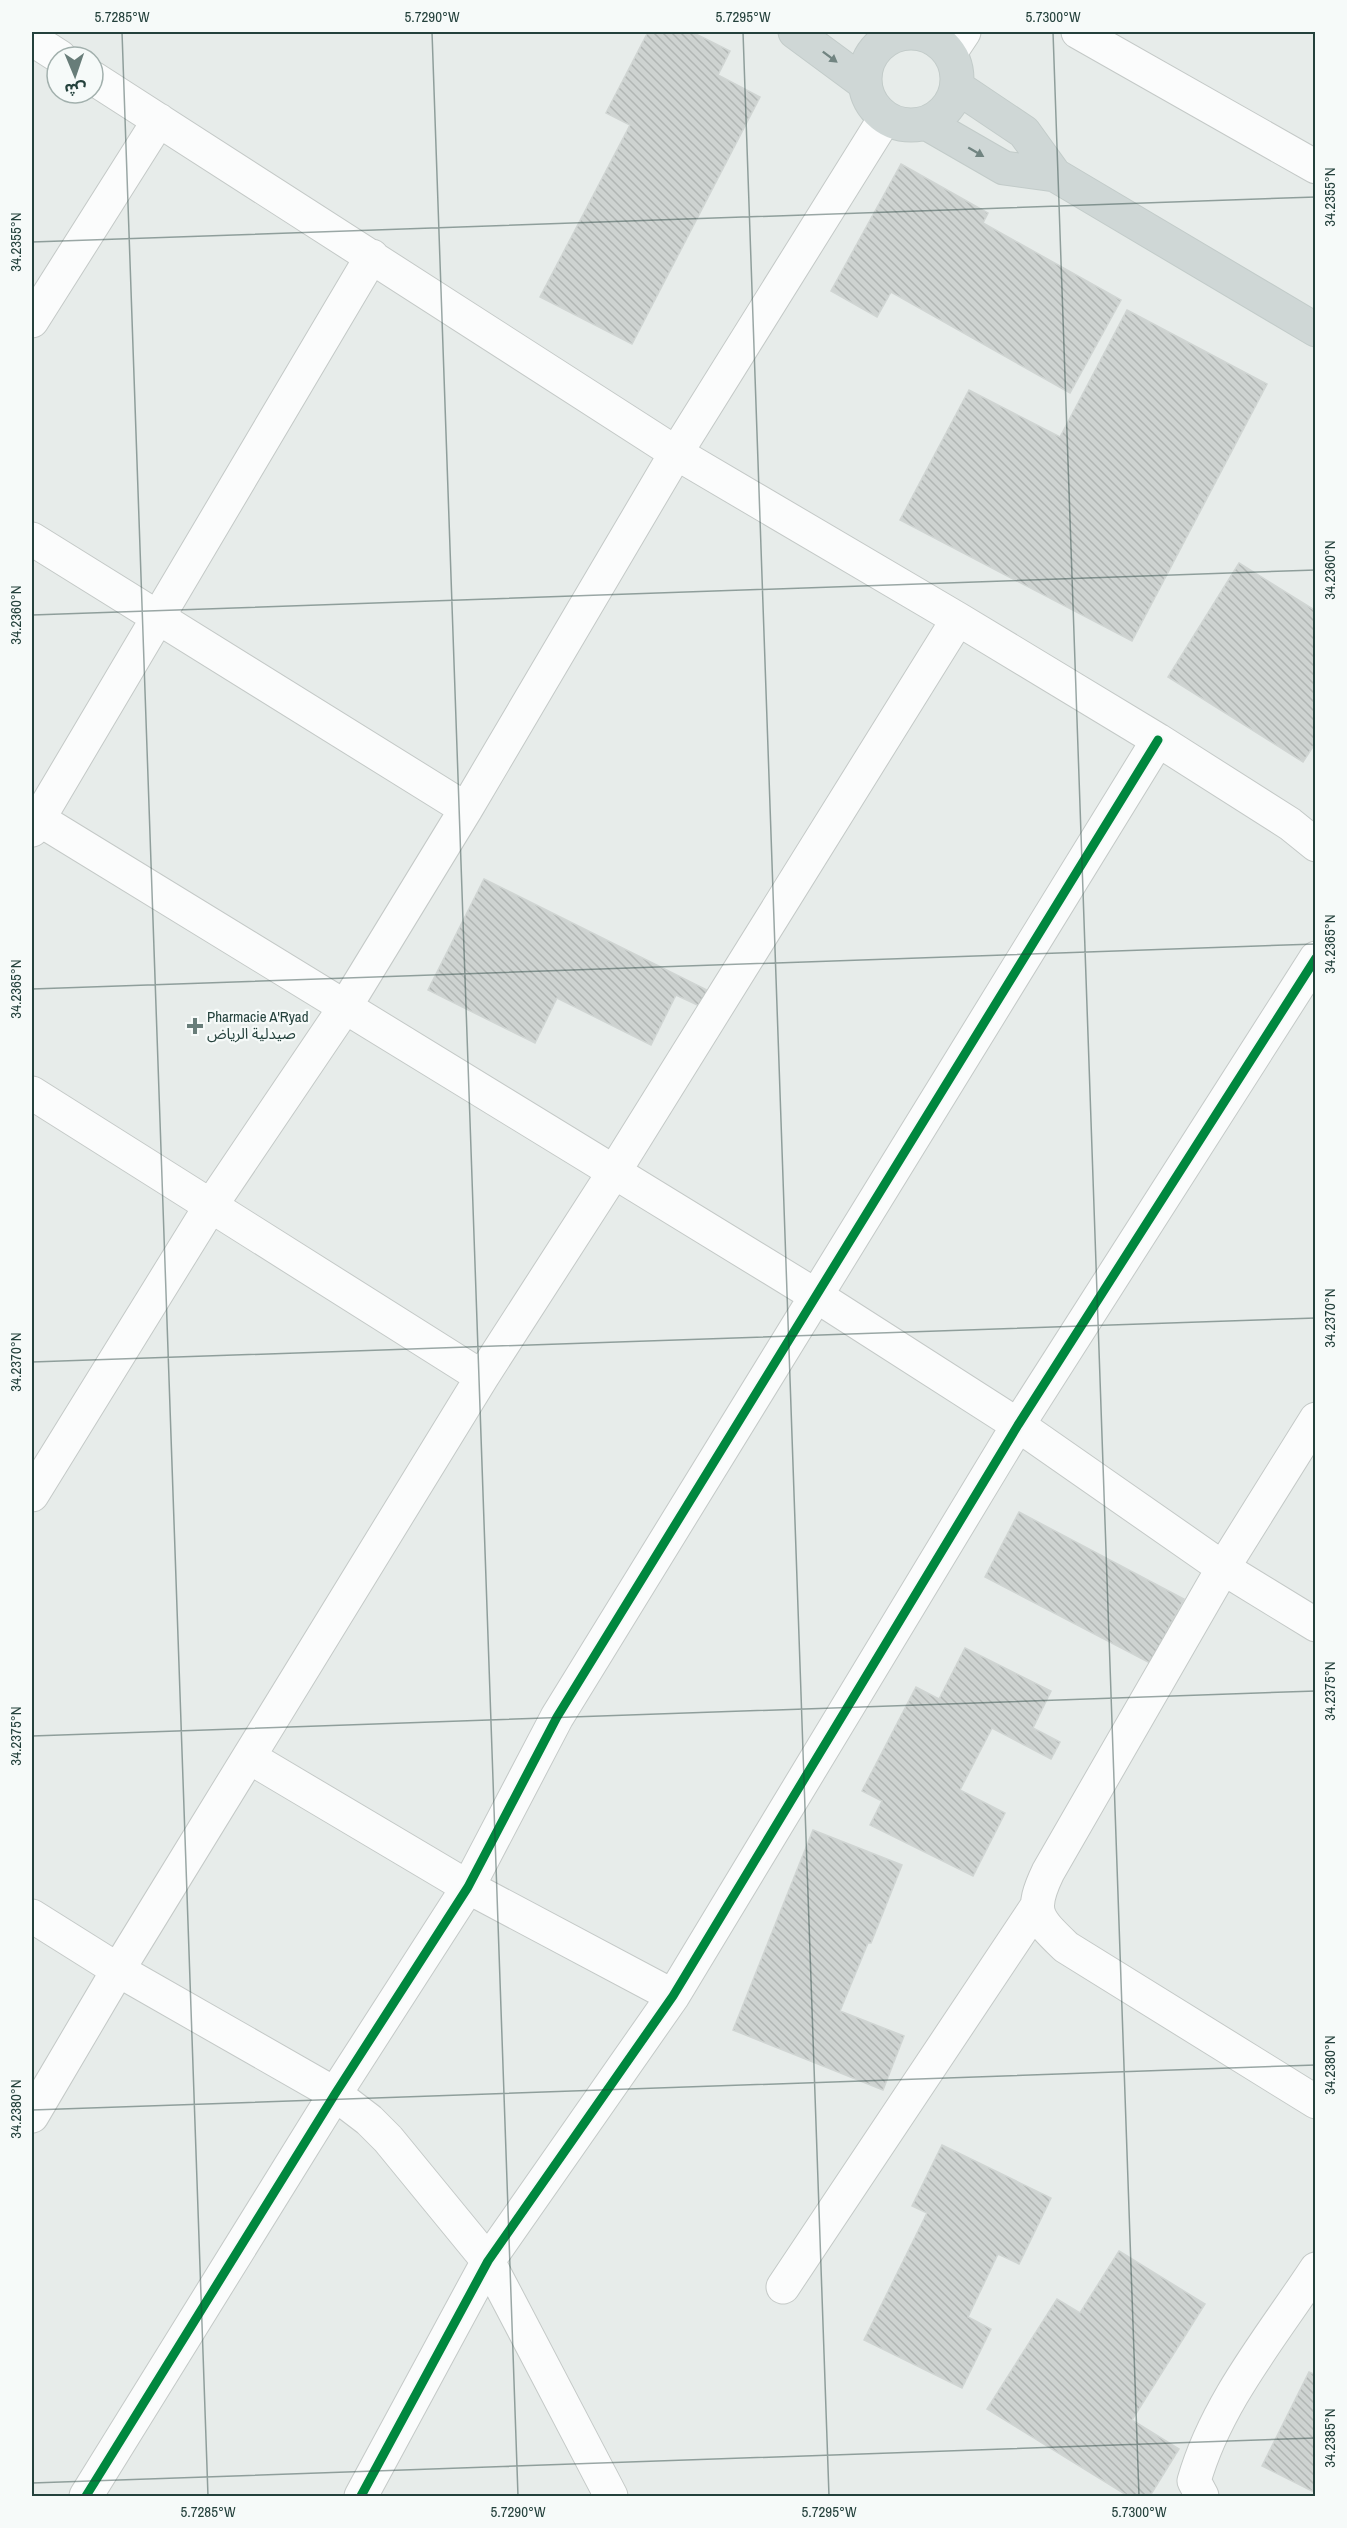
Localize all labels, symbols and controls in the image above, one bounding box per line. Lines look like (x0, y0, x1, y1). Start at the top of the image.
text: 5.7285°W (94, 6, 150, 27)
text: 5.7290°W (404, 6, 460, 27)
text: 5.7295°W (715, 6, 771, 27)
text: 5.7300°W (1025, 6, 1081, 27)
north arrow (45, 45, 105, 105)
one-way arrow (821, 51, 837, 63)
text: ش (64, 79, 87, 101)
one-way arrow (968, 147, 985, 157)
text: 34.2355°N (1319, 167, 1340, 227)
text: 34.2355°N (5, 212, 26, 272)
text: 34.2360°N (1319, 540, 1340, 600)
text: 34.2360°N (5, 585, 26, 645)
text: 34.2365°N (1319, 914, 1340, 974)
text: 34.2365°N (5, 959, 26, 1019)
place label: Pharmacie A'Ryad صيدلية الرياض (207, 1006, 309, 1044)
marker: Pharmacie A'Ryad صيدلية الرياض (188, 1019, 202, 1033)
text: 34.2370°N (1319, 1288, 1340, 1348)
text: 34.2370°N (5, 1332, 26, 1392)
text: 34.2375°N (1319, 1661, 1340, 1721)
text: 34.2375°N (5, 1706, 26, 1766)
text: 34.2380°N (1319, 2035, 1340, 2095)
text: 34.2380°N (5, 2079, 26, 2139)
text: 34.2385°N (1319, 2408, 1340, 2468)
text: 5.7285°W (180, 2501, 236, 2522)
text: 5.7290°W (490, 2501, 546, 2522)
text: 5.7295°W (801, 2501, 857, 2522)
text: 5.7300°W (1111, 2501, 1167, 2522)

